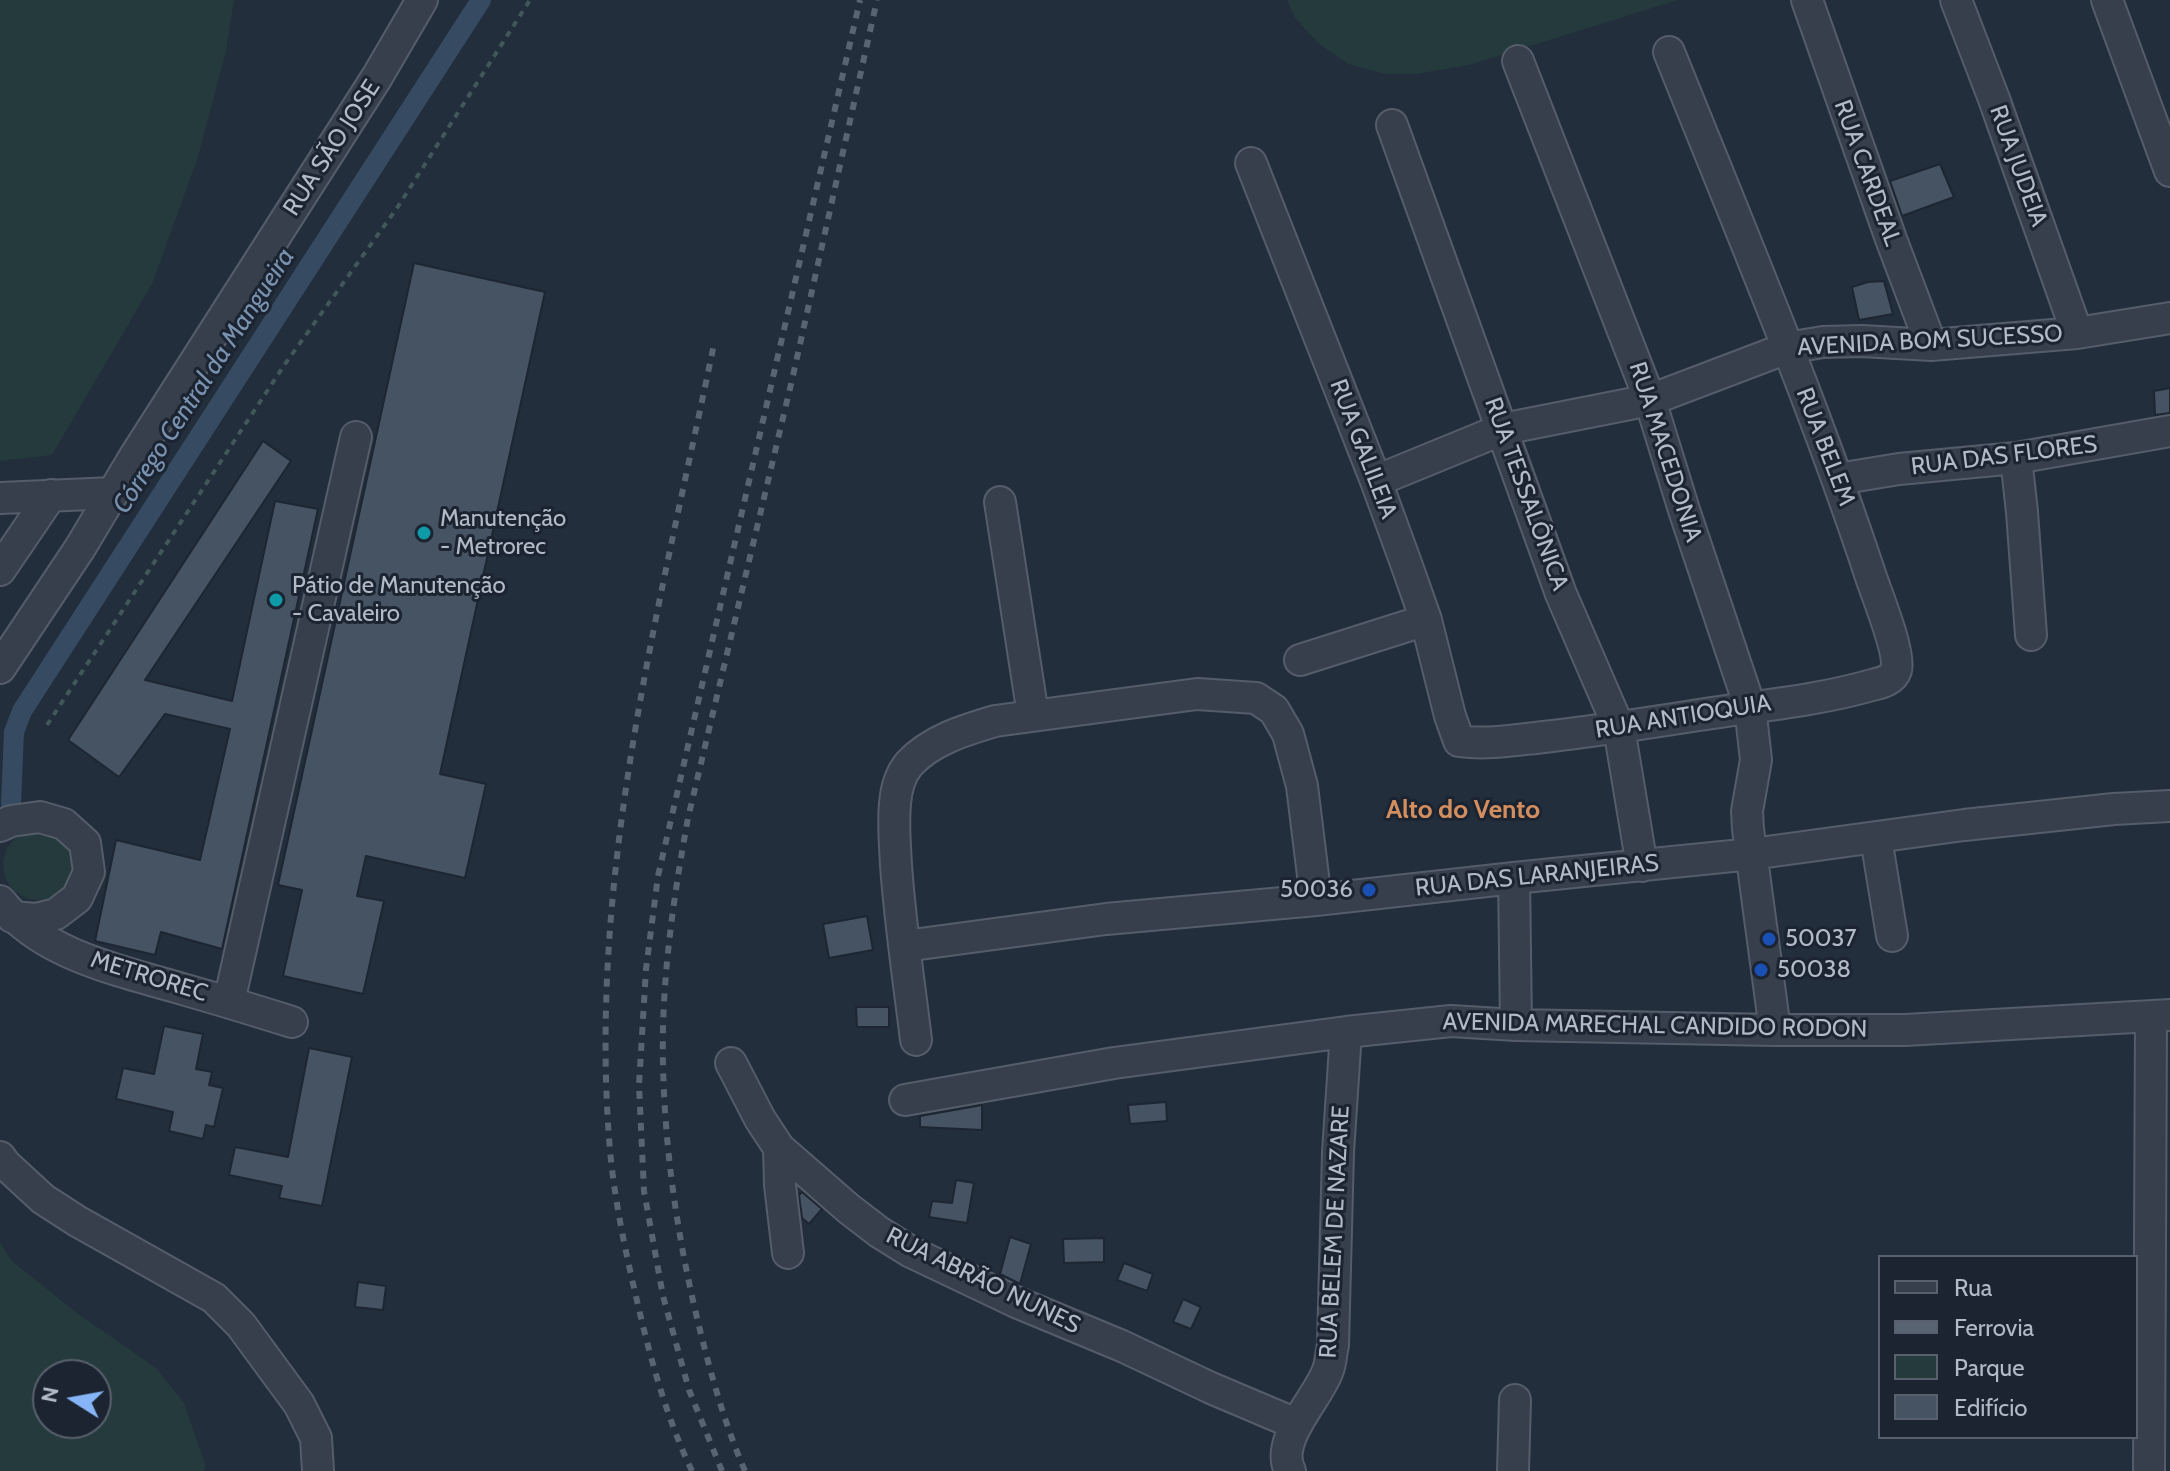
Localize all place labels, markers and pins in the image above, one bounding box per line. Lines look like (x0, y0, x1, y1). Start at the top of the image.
place label: Manutenção - Metrorec (440, 505, 566, 561)
marker: Manutenção - Metrorec (415, 524, 433, 542)
place label: Pátio de Manutenção - Cavaleiro (292, 572, 506, 628)
marker: Pátio de Manutenção - Cavaleiro (267, 591, 285, 609)
place label: 50036 (1280, 876, 1353, 904)
marker: 50036 (1360, 881, 1378, 899)
place label: 50037 (1785, 925, 1857, 953)
marker: 50037 (1760, 930, 1778, 948)
place label: 50038 (1777, 956, 1851, 984)
marker: 50038 (1752, 961, 1770, 979)

